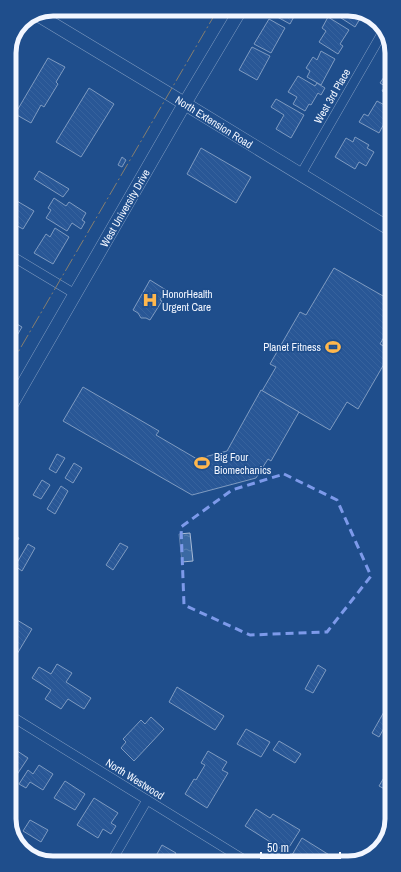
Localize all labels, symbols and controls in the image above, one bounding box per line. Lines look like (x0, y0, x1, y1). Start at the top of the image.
street label: West 3rd Place (311, 66, 353, 126)
street label: North Extension Road (173, 93, 255, 151)
street label: West University Drive (97, 167, 153, 249)
place label: HonorHealth Urgent Care (162, 287, 213, 314)
hospital icon: HonorHealth Urgent Care (141, 291, 159, 309)
sports icon: Planet Fitness (324, 338, 342, 356)
place label: Planet Fitness (263, 340, 321, 354)
place label: Big Four Biomechanics (214, 450, 272, 477)
sports icon: Big Four Biomechanics (193, 454, 211, 472)
street label: North Westwood (103, 755, 167, 803)
scale bar (261, 834, 340, 860)
text: 50 m (267, 840, 289, 856)

